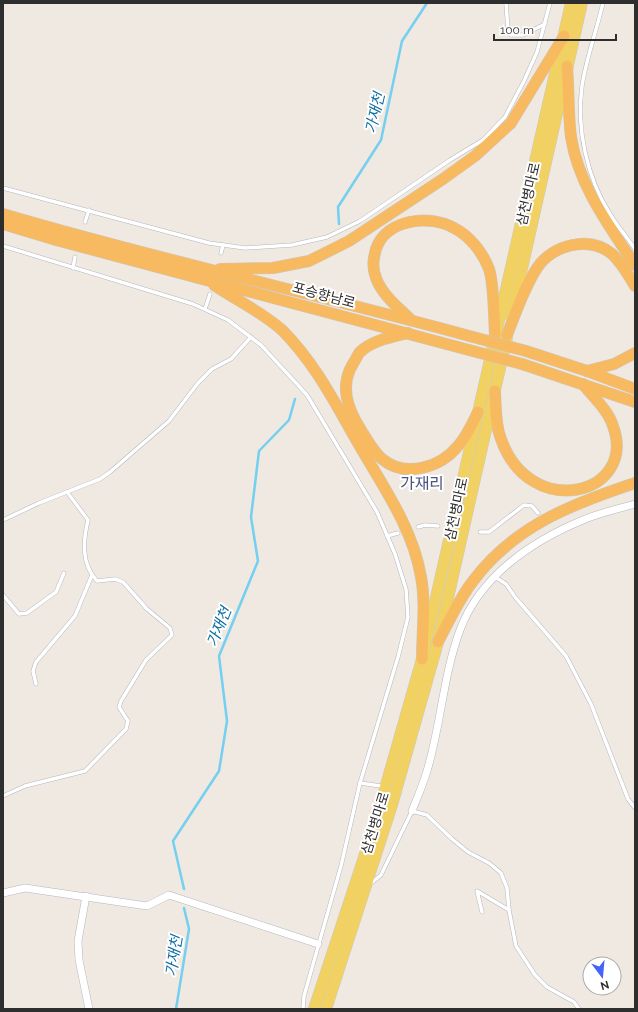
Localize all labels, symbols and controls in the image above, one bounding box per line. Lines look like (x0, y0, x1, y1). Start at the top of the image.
scale bar (494, 16, 616, 42)
text: 100 m (500, 23, 534, 37)
water label: 가재천 (362, 89, 389, 135)
street label: 삼천병마로 (513, 161, 543, 227)
street label: 포승향남로 (291, 279, 357, 311)
district label: 가재리 (400, 474, 444, 493)
street label: 삼천병마로 (441, 476, 471, 542)
water label: 가재천 (203, 602, 236, 650)
street label: 삼천병마로 (358, 790, 392, 856)
water label: 가재천 (162, 932, 186, 978)
north arrow (582, 956, 622, 996)
text: N (599, 978, 610, 993)

